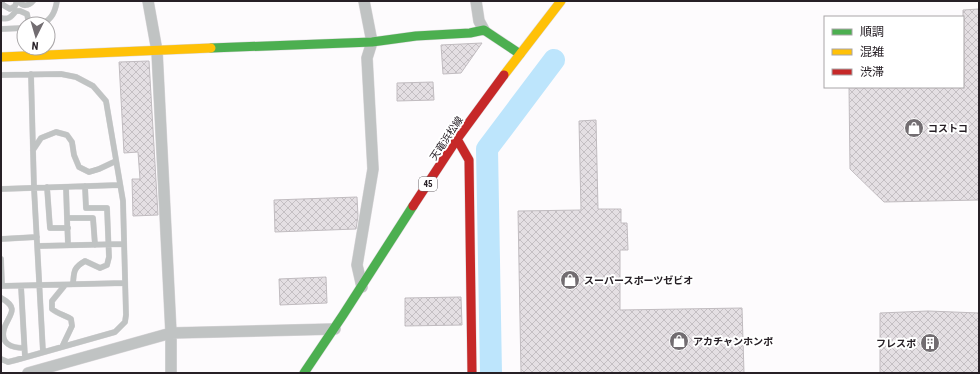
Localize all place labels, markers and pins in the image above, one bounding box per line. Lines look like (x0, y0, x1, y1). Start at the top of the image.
shop icon: コストコ (903, 117, 925, 139)
place label: コストコ (928, 123, 968, 134)
shop icon: スーパースポーツゼビオ (559, 269, 581, 291)
place label: スーパースポーツゼビオ (584, 275, 693, 286)
shop icon: アカチャンホンポ (668, 330, 690, 352)
building icon: フレスポ (919, 332, 941, 354)
place label: アカチャンホンポ (693, 336, 773, 347)
place label: フレスポ (876, 338, 916, 349)

